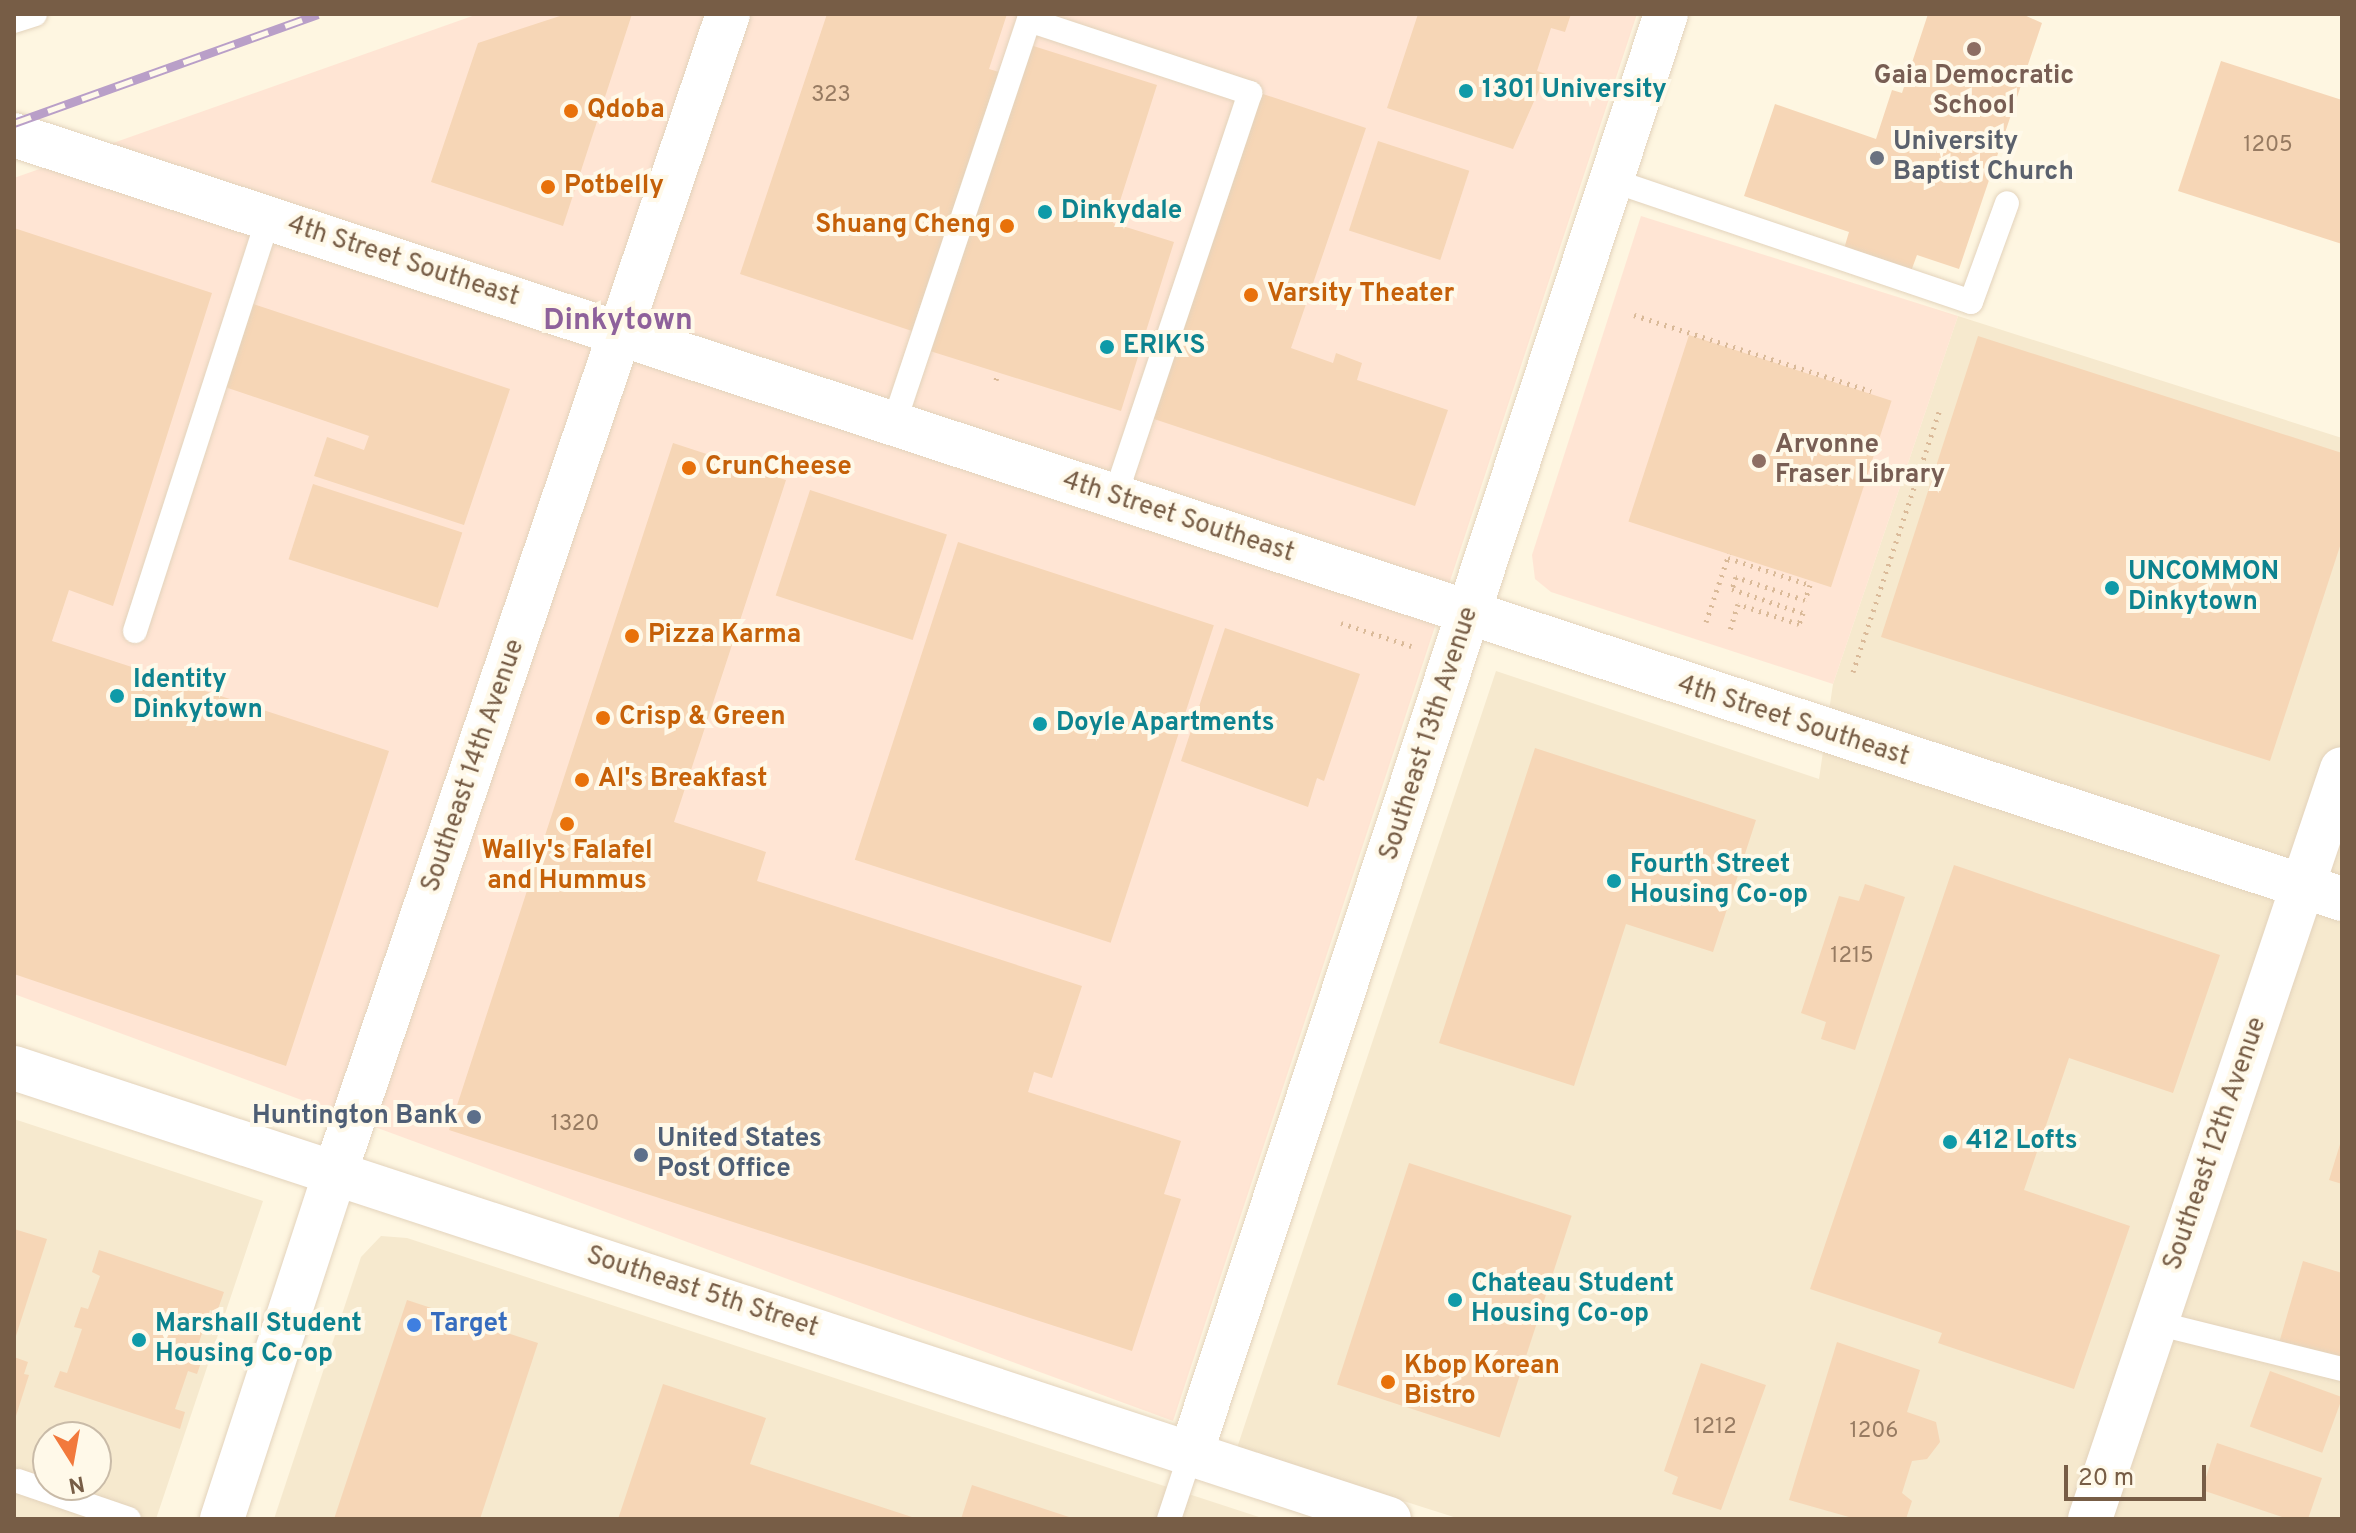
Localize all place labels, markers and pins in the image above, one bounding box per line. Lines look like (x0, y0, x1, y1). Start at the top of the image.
marker: Gaia Democratic School (1965, 40, 1983, 58)
place label: Gaia Democratic School (1874, 61, 2074, 122)
place label: 1301 University (1482, 75, 1667, 107)
marker: 1301 University (1457, 82, 1475, 100)
place label: Qdoba (587, 95, 665, 127)
marker: Qdoba (562, 102, 580, 120)
place label: University Baptist Church (1893, 127, 2074, 188)
marker: University Baptist Church (1868, 149, 1886, 167)
place label: Potbelly (564, 171, 664, 203)
marker: Potbelly (539, 178, 557, 196)
place label: Dinkydale (1061, 196, 1182, 228)
marker: Dinkydale (1036, 203, 1054, 221)
place label: Shuang Cheng (815, 210, 991, 242)
marker: Shuang Cheng (998, 217, 1016, 235)
place label: Varsity Theater (1267, 279, 1454, 311)
marker: Varsity Theater (1242, 286, 1260, 304)
place label: ERIK'S (1123, 331, 1205, 363)
marker: ERIK'S (1098, 338, 1116, 356)
place label: Arvonne Fraser Library (1775, 430, 1945, 492)
place label: CrunCheese (705, 452, 852, 484)
marker: Arvonne Fraser Library (1750, 452, 1768, 470)
marker: CrunCheese (680, 459, 698, 477)
place label: UNCOMMON Dinkytown (2128, 557, 2279, 618)
marker: UNCOMMON Dinkytown (2103, 579, 2121, 597)
place label: Pizza Karma (648, 620, 801, 652)
marker: Pizza Karma (623, 627, 641, 645)
place label: Identity Dinkytown (133, 665, 263, 726)
marker: Identity Dinkytown (108, 687, 126, 705)
place label: Crisp & Green (619, 702, 786, 734)
place label: Doyle Apartments (1056, 708, 1276, 740)
marker: Crisp & Green (594, 709, 612, 727)
marker: Doyle Apartments (1031, 715, 1049, 733)
place label: Al's Breakfast (598, 764, 767, 796)
marker: Al's Breakfast (573, 771, 591, 789)
marker: Wally's Falafel and Hummus (558, 815, 576, 833)
place label: Wally's Falafel and Hummus (481, 836, 653, 898)
place label: Fourth Street Housing Co-op (1630, 850, 1808, 912)
marker: Fourth Street Housing Co-op (1605, 872, 1623, 890)
place label: Huntington Bank (252, 1101, 458, 1133)
marker: Huntington Bank (465, 1108, 483, 1126)
place label: United States Post Office (657, 1124, 822, 1186)
place label: 412 Lofts (1966, 1126, 2078, 1158)
marker: 412 Lofts (1941, 1133, 1959, 1151)
marker: United States Post Office (632, 1146, 650, 1164)
place label: Chateau Student Housing Co-op (1471, 1269, 1674, 1330)
marker: Chateau Student Housing Co-op (1446, 1291, 1464, 1309)
place label: Marshall Student Housing Co-op (155, 1309, 362, 1370)
place label: Target (430, 1309, 508, 1341)
marker: Target (405, 1316, 423, 1334)
marker: Marshall Student Housing Co-op (130, 1331, 148, 1349)
place label: Kbop Korean Bistro (1404, 1351, 1560, 1412)
marker: Kbop Korean Bistro (1379, 1373, 1397, 1391)

